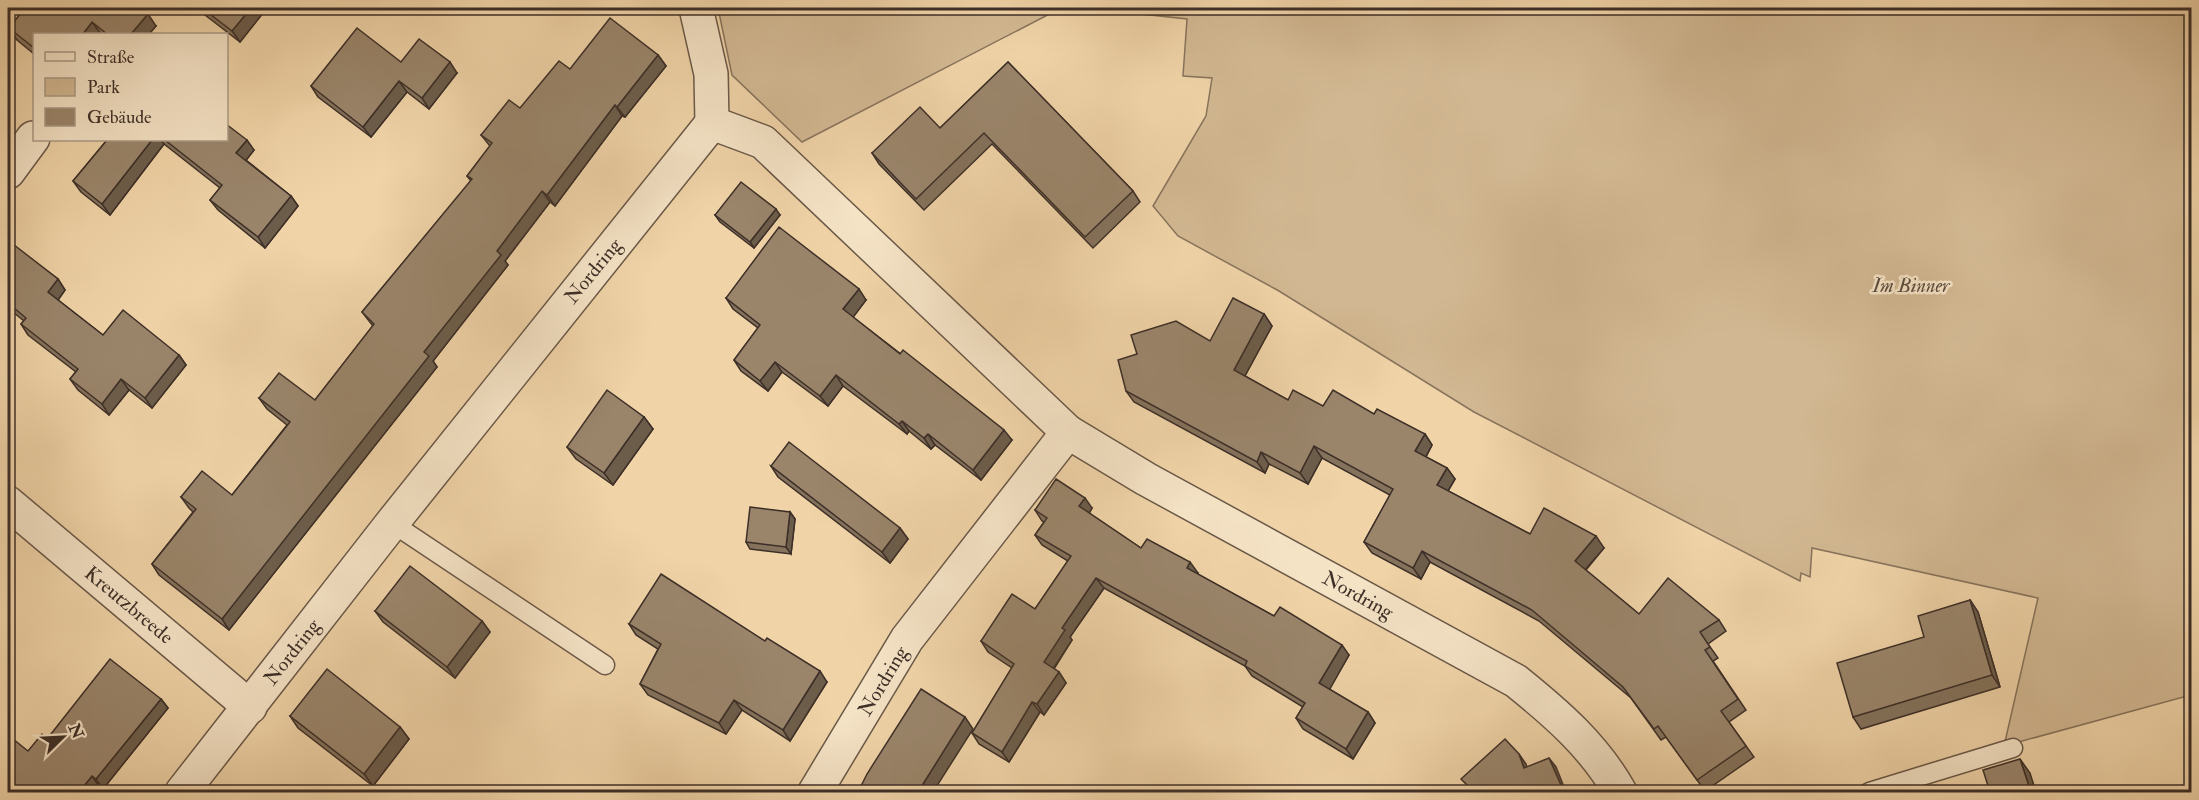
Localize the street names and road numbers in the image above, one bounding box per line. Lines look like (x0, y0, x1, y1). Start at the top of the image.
street label: Nordring (559, 232, 628, 309)
street label: Kreutzbreede (80, 561, 178, 649)
street label: Nordring (1318, 565, 1399, 625)
street label: Nordring (258, 613, 326, 690)
street label: Nordring (852, 640, 914, 721)

